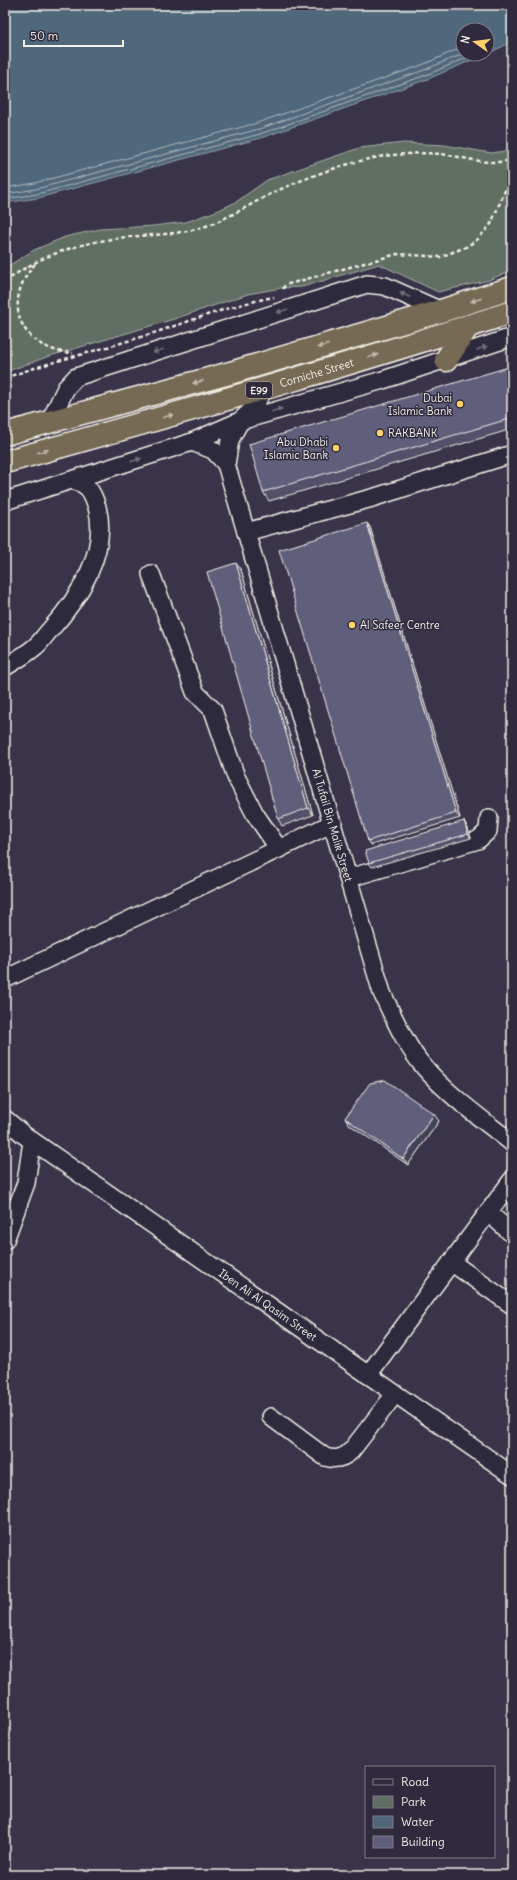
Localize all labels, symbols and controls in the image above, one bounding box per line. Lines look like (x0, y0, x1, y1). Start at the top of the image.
scale bar (24, 22, 123, 48)
north arrow (455, 22, 495, 62)
text: 50 m (30, 28, 59, 43)
text: N (458, 34, 473, 45)
one-way arrow (400, 292, 411, 298)
one-way arrow (470, 297, 482, 303)
one-way arrow (275, 308, 287, 314)
one-way arrow (316, 343, 328, 349)
one-way arrow (476, 344, 488, 350)
one-way arrow (152, 348, 164, 354)
one-way arrow (367, 353, 379, 359)
street label: Corniche Street (278, 355, 356, 390)
one-way arrow (191, 379, 203, 385)
road number: E99 (246, 382, 272, 398)
place label: Dubai Islamic Bank (388, 391, 452, 418)
marker: Dubai Islamic Bank (455, 399, 465, 409)
one-way arrow (272, 407, 284, 413)
one-way arrow (162, 413, 174, 419)
place label: RAKBANK (388, 426, 438, 440)
marker: RAKBANK (375, 428, 385, 438)
place label: Abu Dhabi Islamic Bank (264, 435, 328, 462)
marker: Abu Dhabi Islamic Bank (331, 443, 341, 453)
one-way arrow (37, 448, 49, 454)
one-way arrow (130, 457, 142, 463)
place label: Al Safeer Centre (360, 618, 440, 632)
marker: Al Safeer Centre (347, 620, 357, 630)
street label: Al Tufail Bin Malik Street (309, 767, 356, 884)
street label: Iben Ali Al Qasim Street (216, 1266, 320, 1344)
legend (365, 1766, 495, 1858)
text: Road (401, 1774, 429, 1789)
text: Park (401, 1794, 426, 1809)
text: Water (401, 1814, 434, 1829)
text: Building (401, 1834, 445, 1849)

